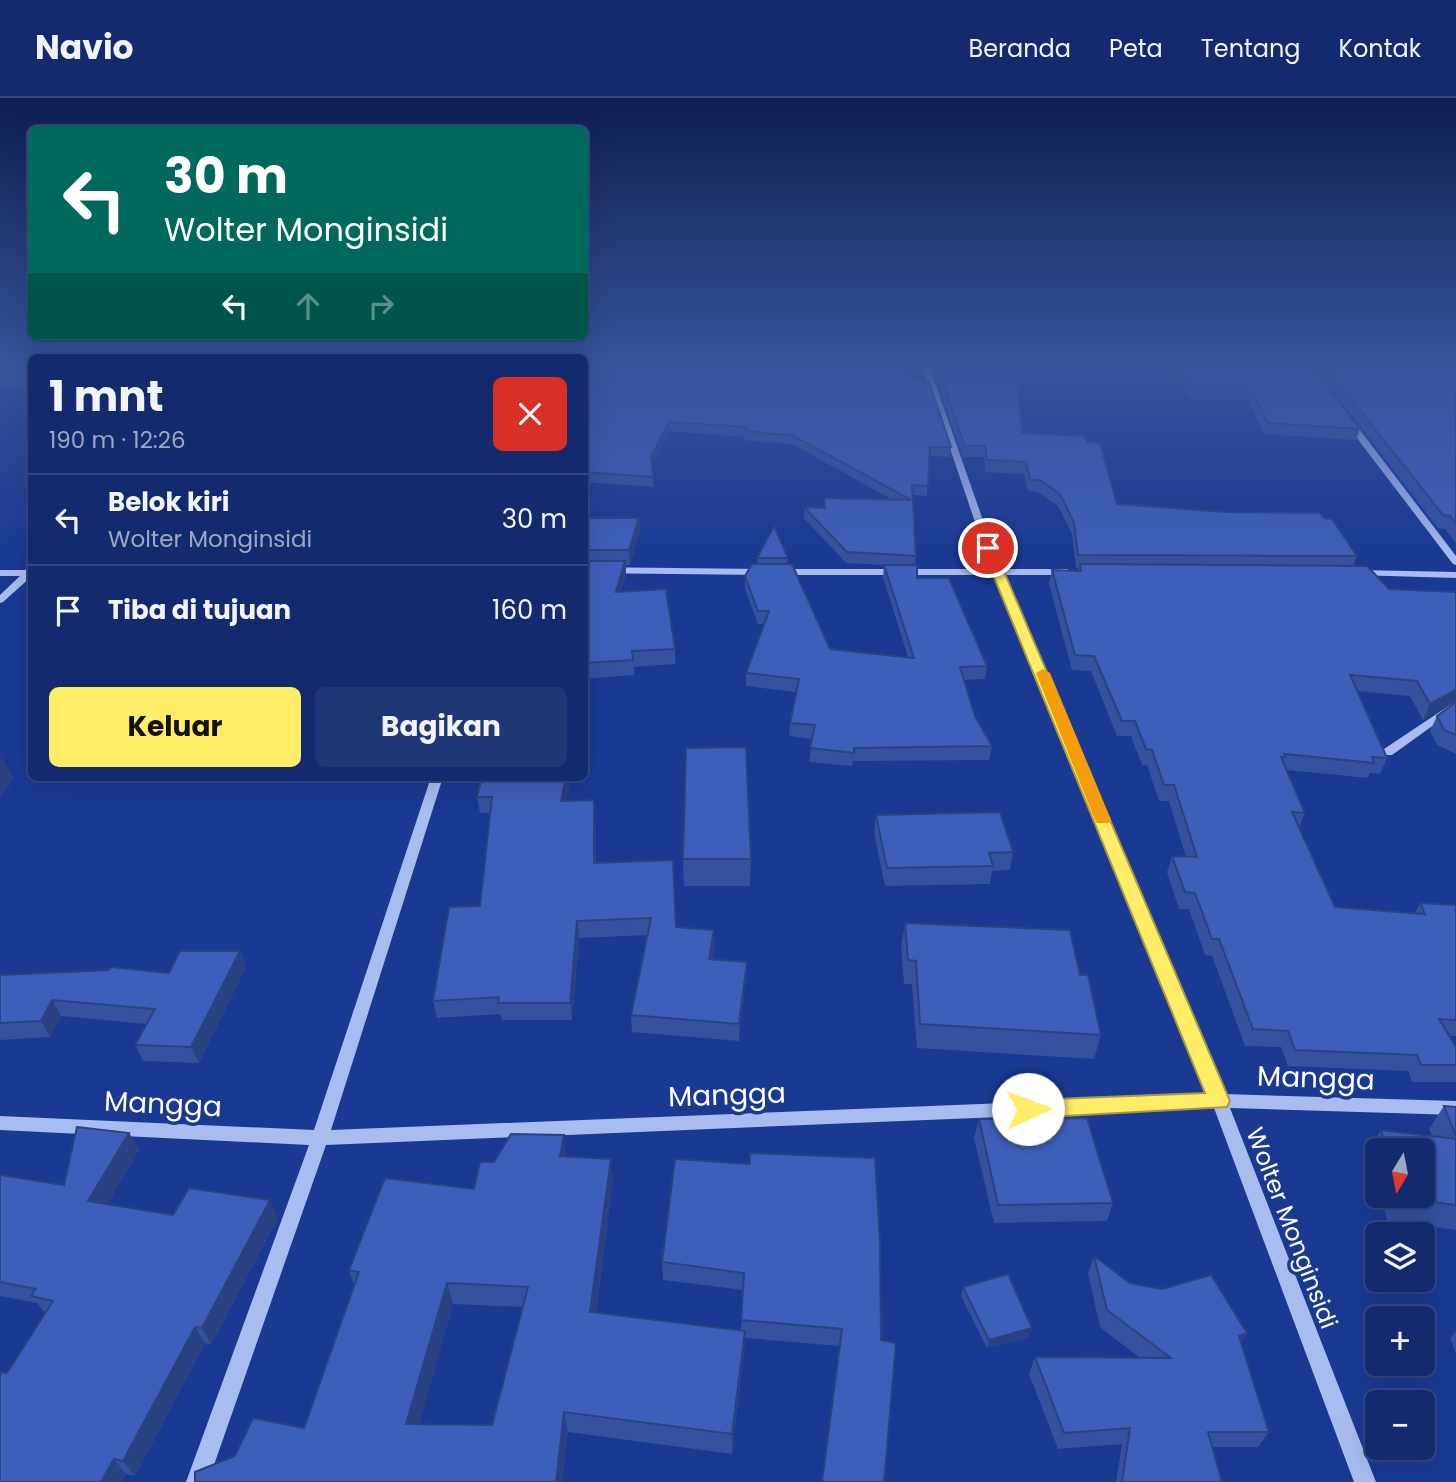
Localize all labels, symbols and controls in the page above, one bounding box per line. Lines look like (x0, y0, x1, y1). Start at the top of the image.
text: Navio (35, 24, 134, 71)
text: Beranda (968, 32, 1071, 65)
text: Peta (1109, 32, 1163, 65)
text: Tentang (1201, 32, 1301, 65)
text: Kontak (1339, 32, 1421, 65)
text: 30 m (164, 142, 288, 210)
icon: left (49, 154, 140, 245)
text: Wolter Monginsidi (164, 207, 448, 252)
icon: left (216, 287, 254, 325)
icon: ahead (289, 287, 327, 325)
icon: right (362, 287, 400, 325)
text: 1 mnt (49, 367, 164, 426)
button: close (493, 377, 567, 451)
text: 190 m · 12:26 (49, 424, 186, 456)
text: Belok kiri (108, 484, 230, 520)
icon: left (49, 501, 87, 539)
text: 30 m (502, 501, 567, 537)
pin (958, 518, 1018, 578)
text: Wolter Monginsidi (108, 523, 312, 555)
icon: arrive (969, 529, 1007, 567)
icon: arrive (49, 592, 87, 630)
text: Tiba di tujuan (108, 592, 291, 628)
text: 160 m (492, 592, 567, 628)
button: Keluar (49, 687, 301, 767)
button: Bagikan (315, 687, 567, 767)
street label: Mangga (1256, 1056, 1376, 1100)
position arrow (991, 1072, 1065, 1146)
street label: Mangga (667, 1073, 787, 1117)
street label: Mangga (103, 1081, 223, 1127)
street label: Wolter Monginsidi (1238, 1123, 1346, 1333)
north arrow (1365, 1138, 1435, 1208)
map controls (1365, 1138, 1435, 1460)
button: layers (1365, 1222, 1435, 1292)
button: + (1365, 1306, 1435, 1376)
button: − (1365, 1390, 1435, 1460)

